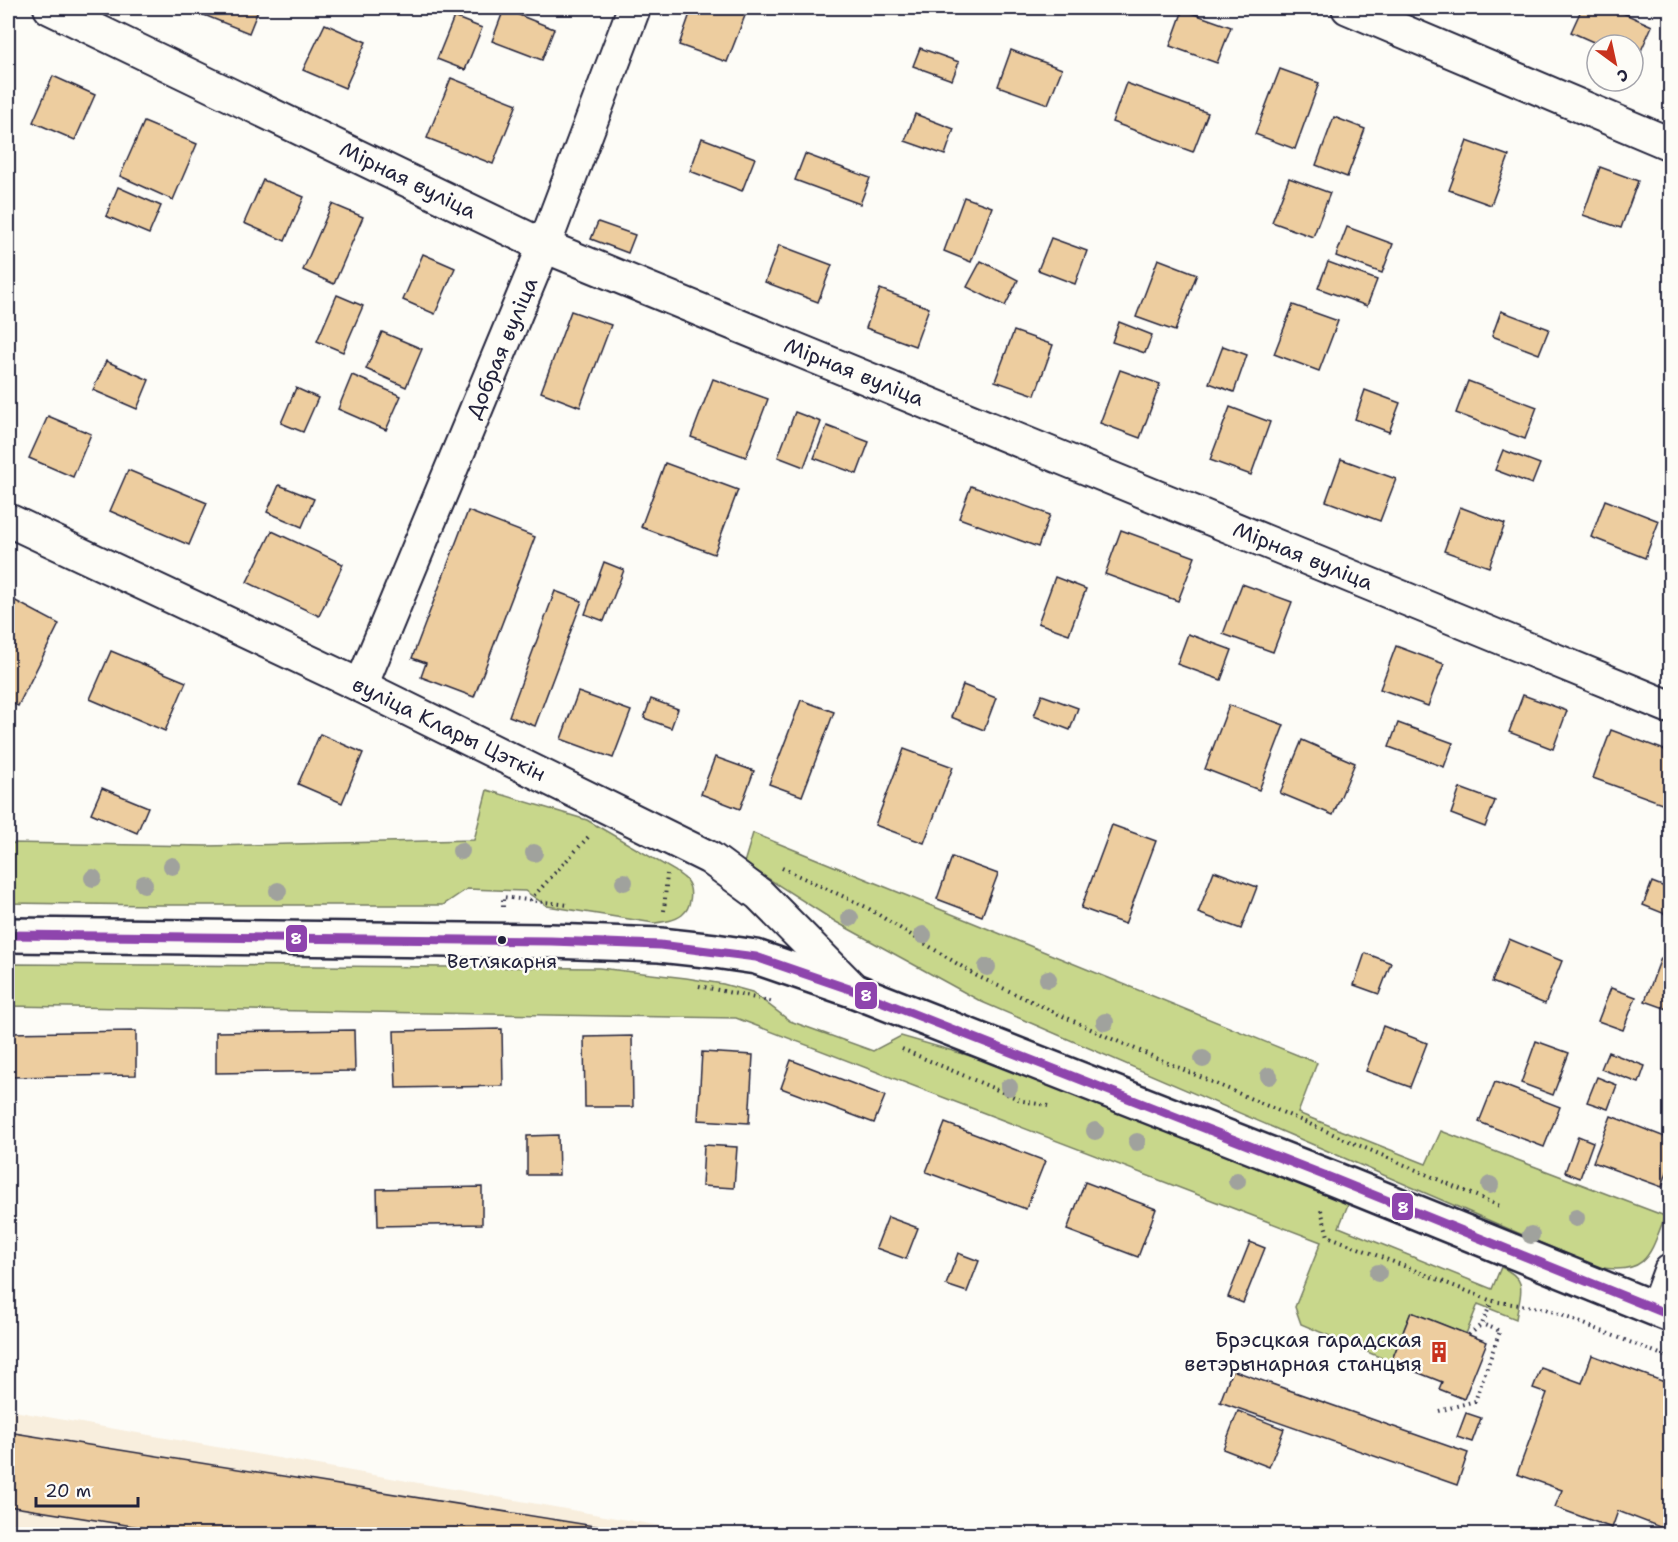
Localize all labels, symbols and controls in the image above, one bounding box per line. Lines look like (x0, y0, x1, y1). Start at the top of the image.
north arrow (1585, 33, 1645, 93)
text: С (1613, 64, 1633, 87)
street label: Мірная вуліца (335, 135, 481, 225)
street label: Добрая вуліца (460, 273, 544, 423)
street label: Мірная вуліца (780, 331, 928, 413)
street label: Мірная вуліца (1229, 515, 1377, 597)
street label: вуліца Клары Цэткін (348, 670, 550, 788)
line badge: 8 (285, 924, 308, 953)
text: 8 (290, 928, 302, 949)
marker: Ветлякарня (496, 934, 508, 946)
place label: Ветлякарня (447, 948, 557, 974)
line badge: 8 (854, 981, 878, 1010)
text: 8 (860, 985, 872, 1006)
line badge: 8 (1391, 1192, 1414, 1221)
text: 8 (1397, 1197, 1409, 1218)
place label: Брэсцкая гарадская ветэрынарная станцыя (1184, 1326, 1422, 1378)
building icon: Брэсцкая гарадская ветэрынарная станцыя (1427, 1340, 1451, 1364)
scale bar (36, 1470, 138, 1508)
text: 20 m (45, 1479, 91, 1503)

